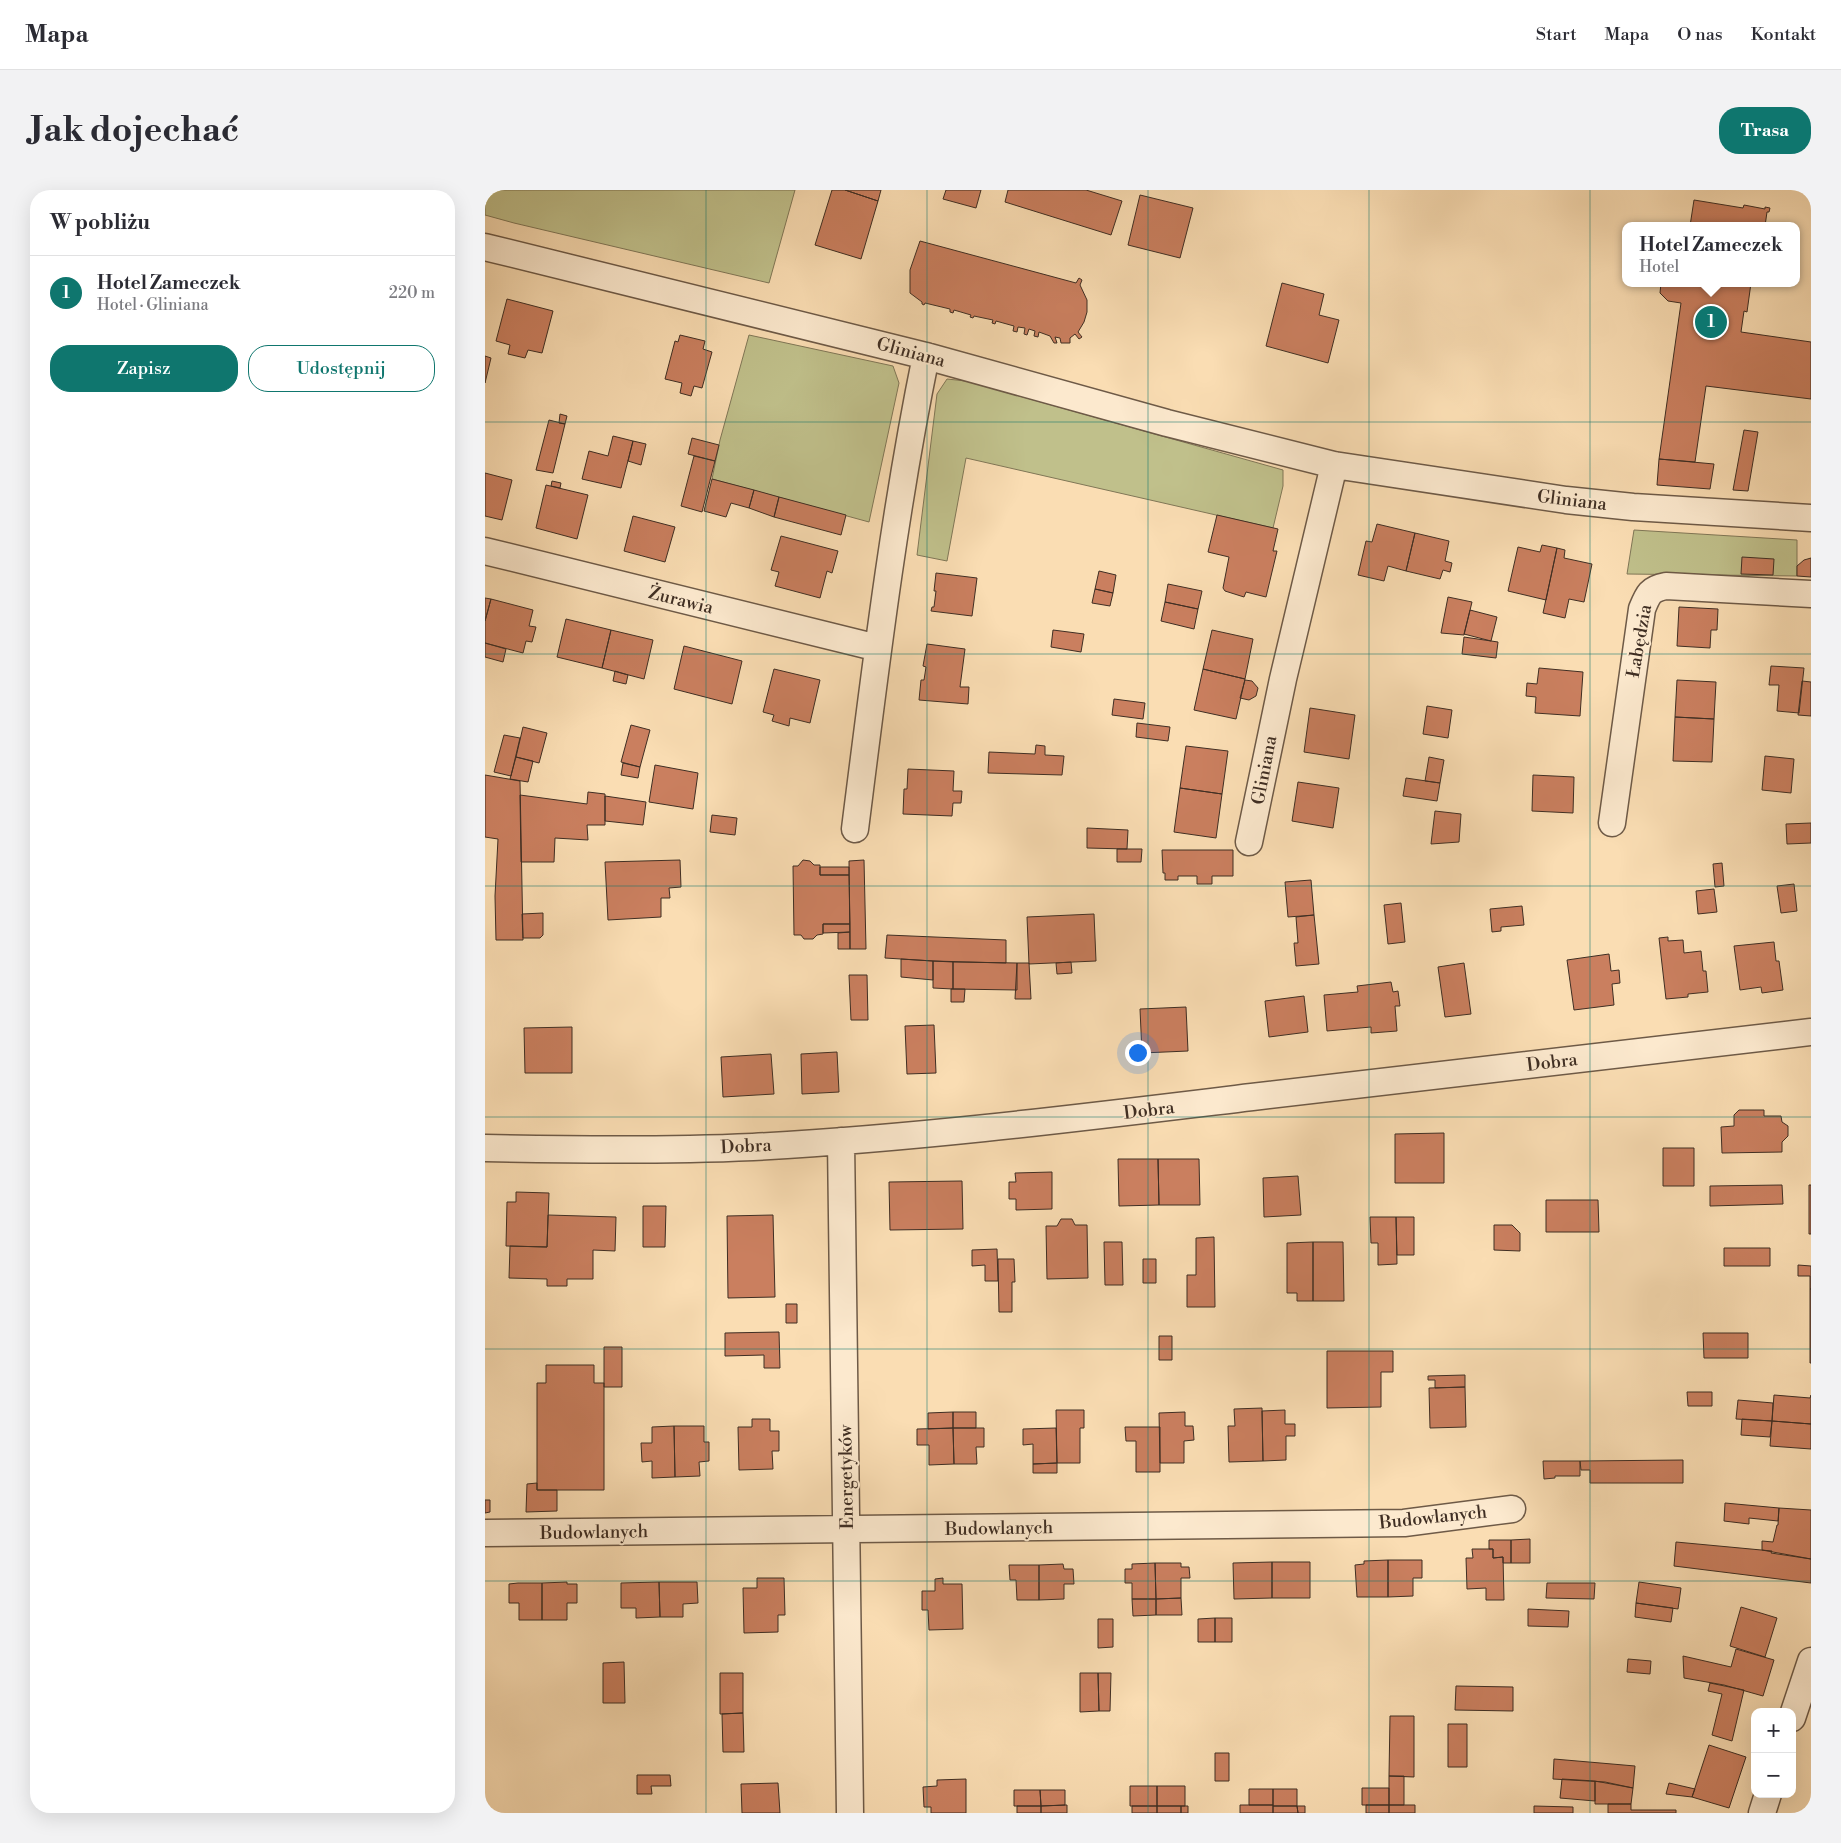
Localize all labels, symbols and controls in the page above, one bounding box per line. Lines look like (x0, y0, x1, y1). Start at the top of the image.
text: Mapa (25, 20, 88, 50)
text: Start (1536, 23, 1577, 46)
text: Mapa (1605, 23, 1649, 46)
text: O nas (1677, 23, 1723, 46)
text: Kontakt (1751, 23, 1816, 46)
button: Trasa (1719, 107, 1811, 154)
text: Jak dojechać (30, 109, 239, 152)
text: W pobliżu (50, 210, 150, 236)
popup (1622, 222, 1800, 287)
text: Hotel Zameczek (1639, 233, 1783, 257)
text: Hotel (1639, 257, 1679, 277)
text: Hotel Zameczek (97, 271, 240, 295)
text: 1 (62, 283, 70, 303)
text: 220 m (389, 283, 435, 303)
text: Hotel · Gliniana (97, 295, 209, 315)
pin: 1 (1695, 303, 1727, 341)
street label: Gliniana (874, 332, 949, 373)
button: Zapisz (50, 345, 238, 392)
button: Udostępnij (248, 345, 435, 392)
street label: Gliniana (1536, 485, 1609, 516)
street label: Żurawia (646, 581, 717, 620)
street label: Łabędzia (1622, 602, 1657, 680)
street label: Gliniana (1247, 733, 1283, 807)
your location (1125, 1040, 1151, 1066)
street label: Dobra (1525, 1048, 1580, 1077)
street label: Dobra (1122, 1096, 1177, 1125)
street label: Dobra (720, 1134, 773, 1159)
street label: Energetyków (834, 1424, 859, 1529)
street label: Budowlanych (1377, 1500, 1488, 1535)
street label: Budowlanych (944, 1516, 1054, 1541)
street label: Budowlanych (539, 1520, 649, 1545)
map controls (1751, 1708, 1796, 1798)
button: + (1751, 1708, 1796, 1753)
button: − (1751, 1753, 1796, 1798)

